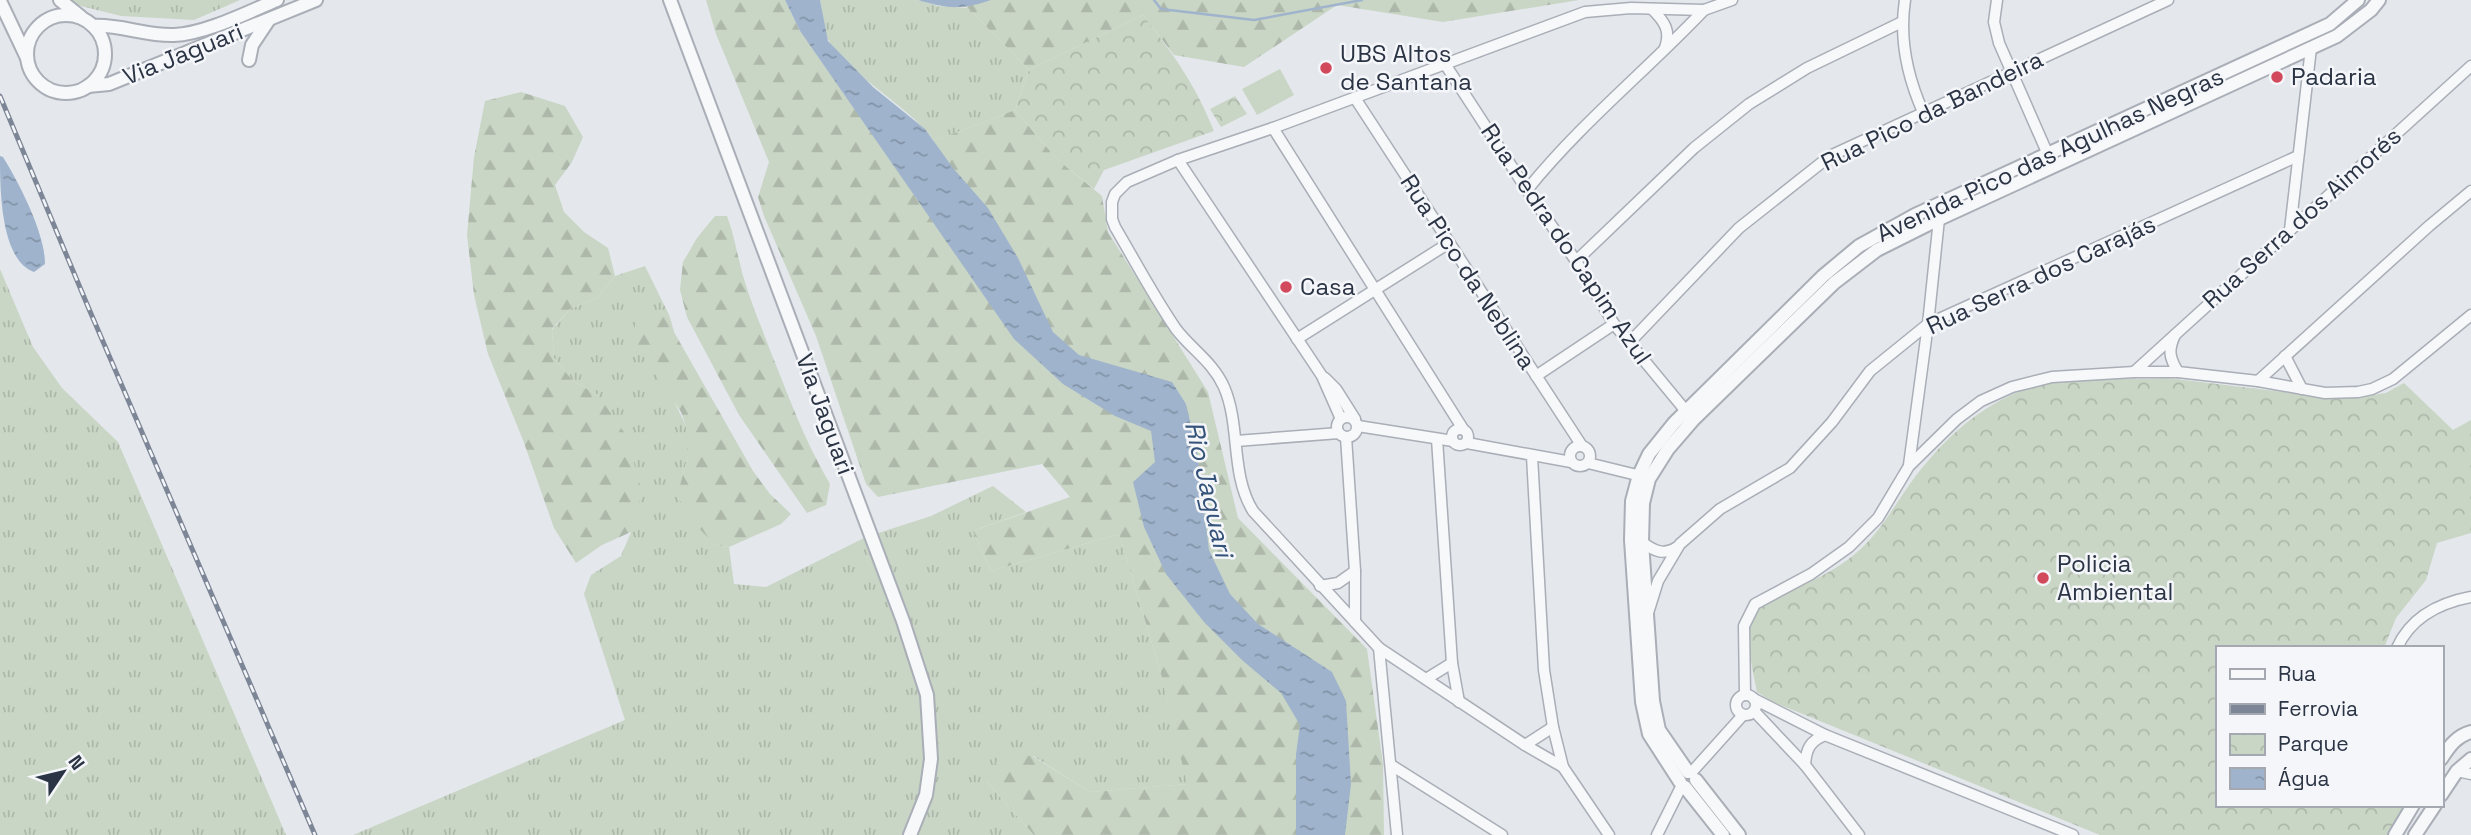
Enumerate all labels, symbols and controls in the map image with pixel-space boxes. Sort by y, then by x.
street label: Via Jaguari [118,15,247,92]
place label: UBS Altos de Santana [1340,38,1472,97]
street label: Rua Pico da Bandeira [1816,43,2048,178]
marker: UBS Altos de Santana [1318,60,1334,76]
street label: Avenida Pico das Agulhas Negras [1871,60,2228,249]
place label: Padaria [2291,61,2377,92]
marker: Padaria [2269,69,2285,85]
street label: Rua Pedra do Capim Azul [1474,117,1659,370]
street label: Rua Serra dos Aimorés [2196,120,2408,315]
street label: Rua Pico da Neblina [1394,168,1543,375]
street label: Rua Serra dos Carajás [1921,208,2160,341]
place label: Casa [1300,271,1356,302]
marker: Casa [1278,279,1294,295]
street label: Via Jaguari [789,349,862,479]
water label: Rio Jaguari [1177,418,1242,563]
place label: Policia Ambiental [2057,548,2173,607]
marker: Policia Ambiental [2035,570,2051,586]
legend [2216,646,2443,807]
text: Rua [2278,660,2316,687]
text: Ferrovia [2278,695,2358,722]
text: Parque [2278,730,2349,757]
north arrow [28,737,98,807]
text: N [63,750,90,775]
text: Água [2278,765,2330,792]

